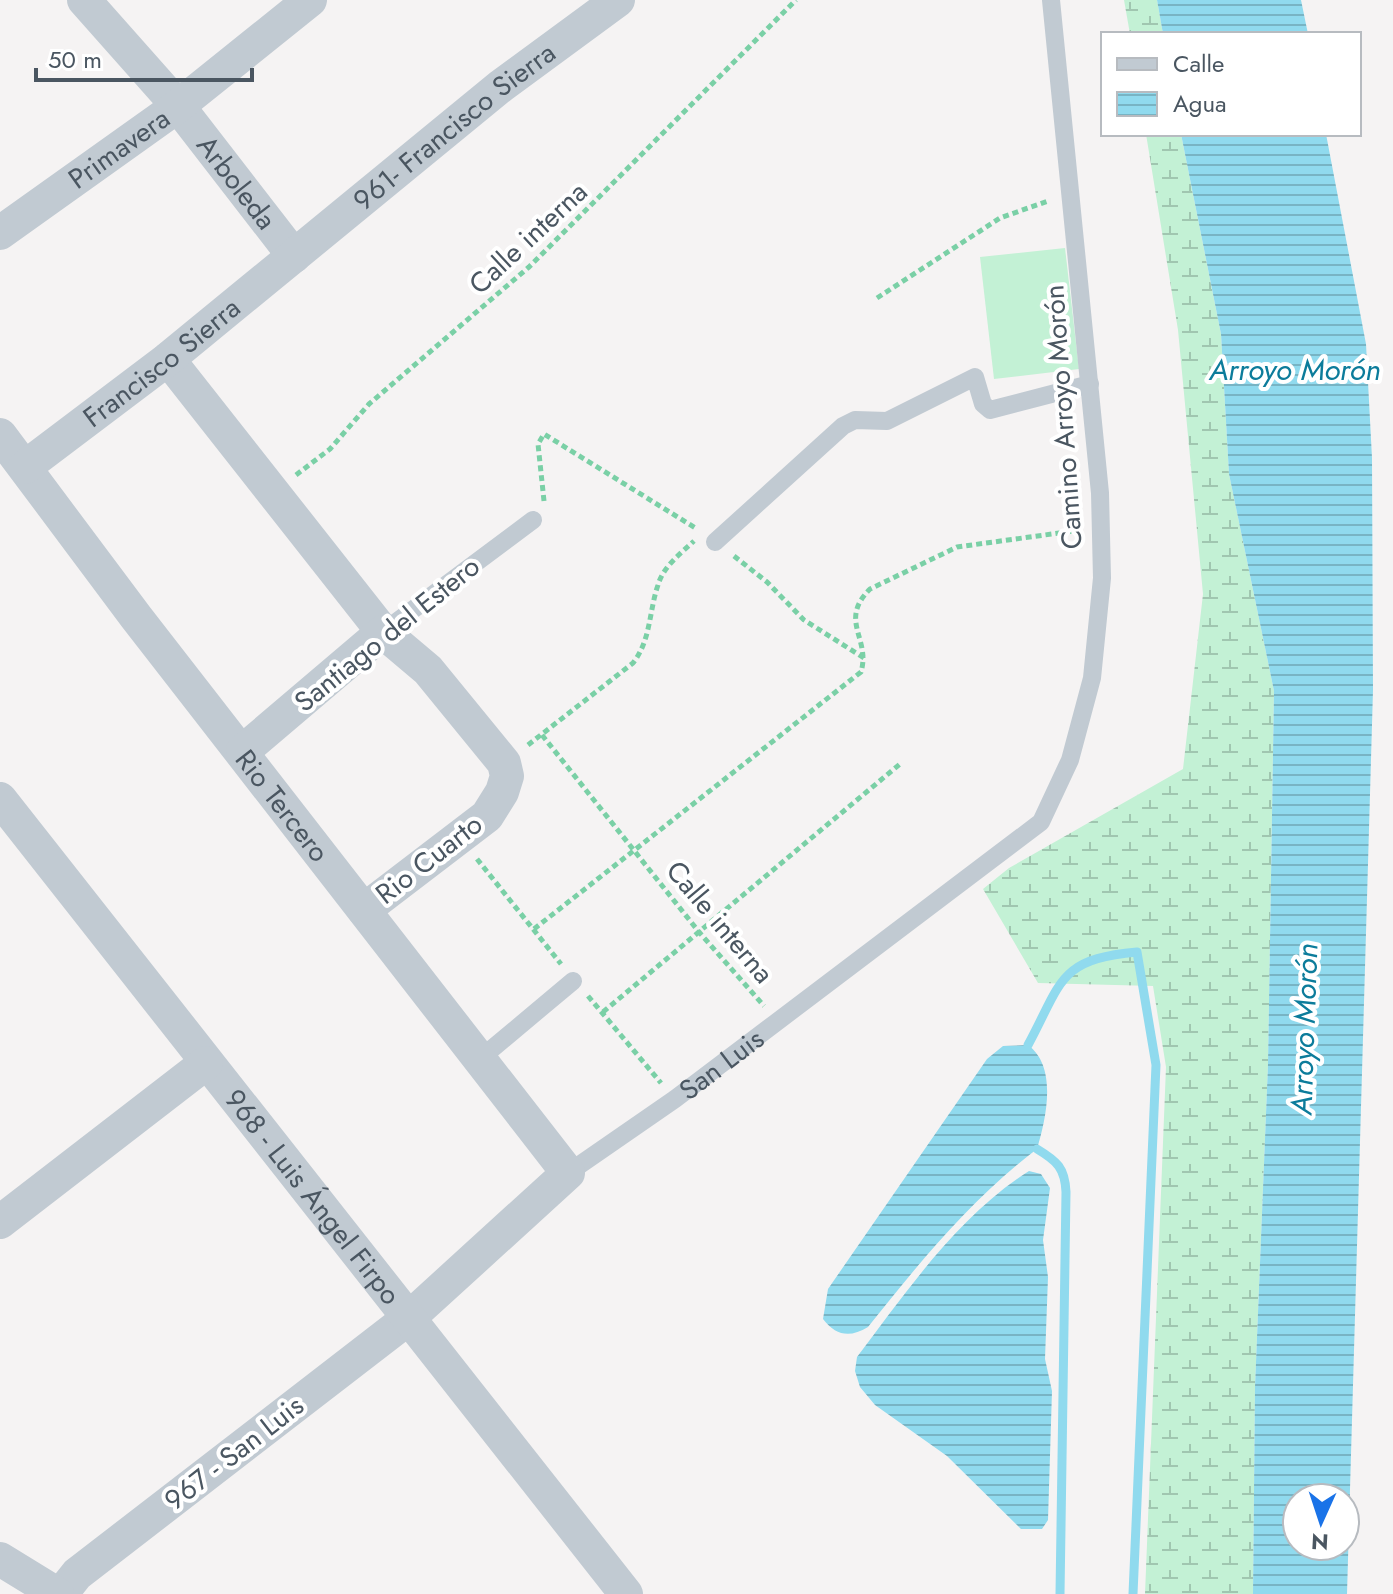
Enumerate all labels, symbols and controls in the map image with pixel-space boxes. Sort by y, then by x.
scale bar [36,32,252,82]
street label: 961- Francisco Sierra [344,32,564,220]
legend [1101,32,1361,136]
text: 50 m [48,42,102,77]
text: Calle [1173,46,1224,81]
text: Agua [1173,86,1227,121]
street label: Primavera [60,98,178,199]
street label: Arboleda [187,126,287,238]
street label: Calle interna [459,172,597,304]
street label: Camino Arroyo Morón [1033,283,1093,551]
street label: Francisco Sierra [74,287,249,437]
water label: Arroyo Morón [1208,348,1381,391]
street label: Santiago del Estero [285,546,489,722]
street label: Rio Tercero [226,741,339,871]
street label: Rio Cuarto [367,804,491,914]
street label: Calle interna [656,852,784,992]
water label: Arroyo Morón [1279,942,1328,1117]
street label: San Luis [670,1018,772,1110]
street label: 968 - Luis Ángel Firpo [215,1080,411,1313]
street label: 967 - San Luis [156,1385,312,1521]
north arrow [1281,1482,1361,1562]
text: N [1310,1526,1330,1558]

